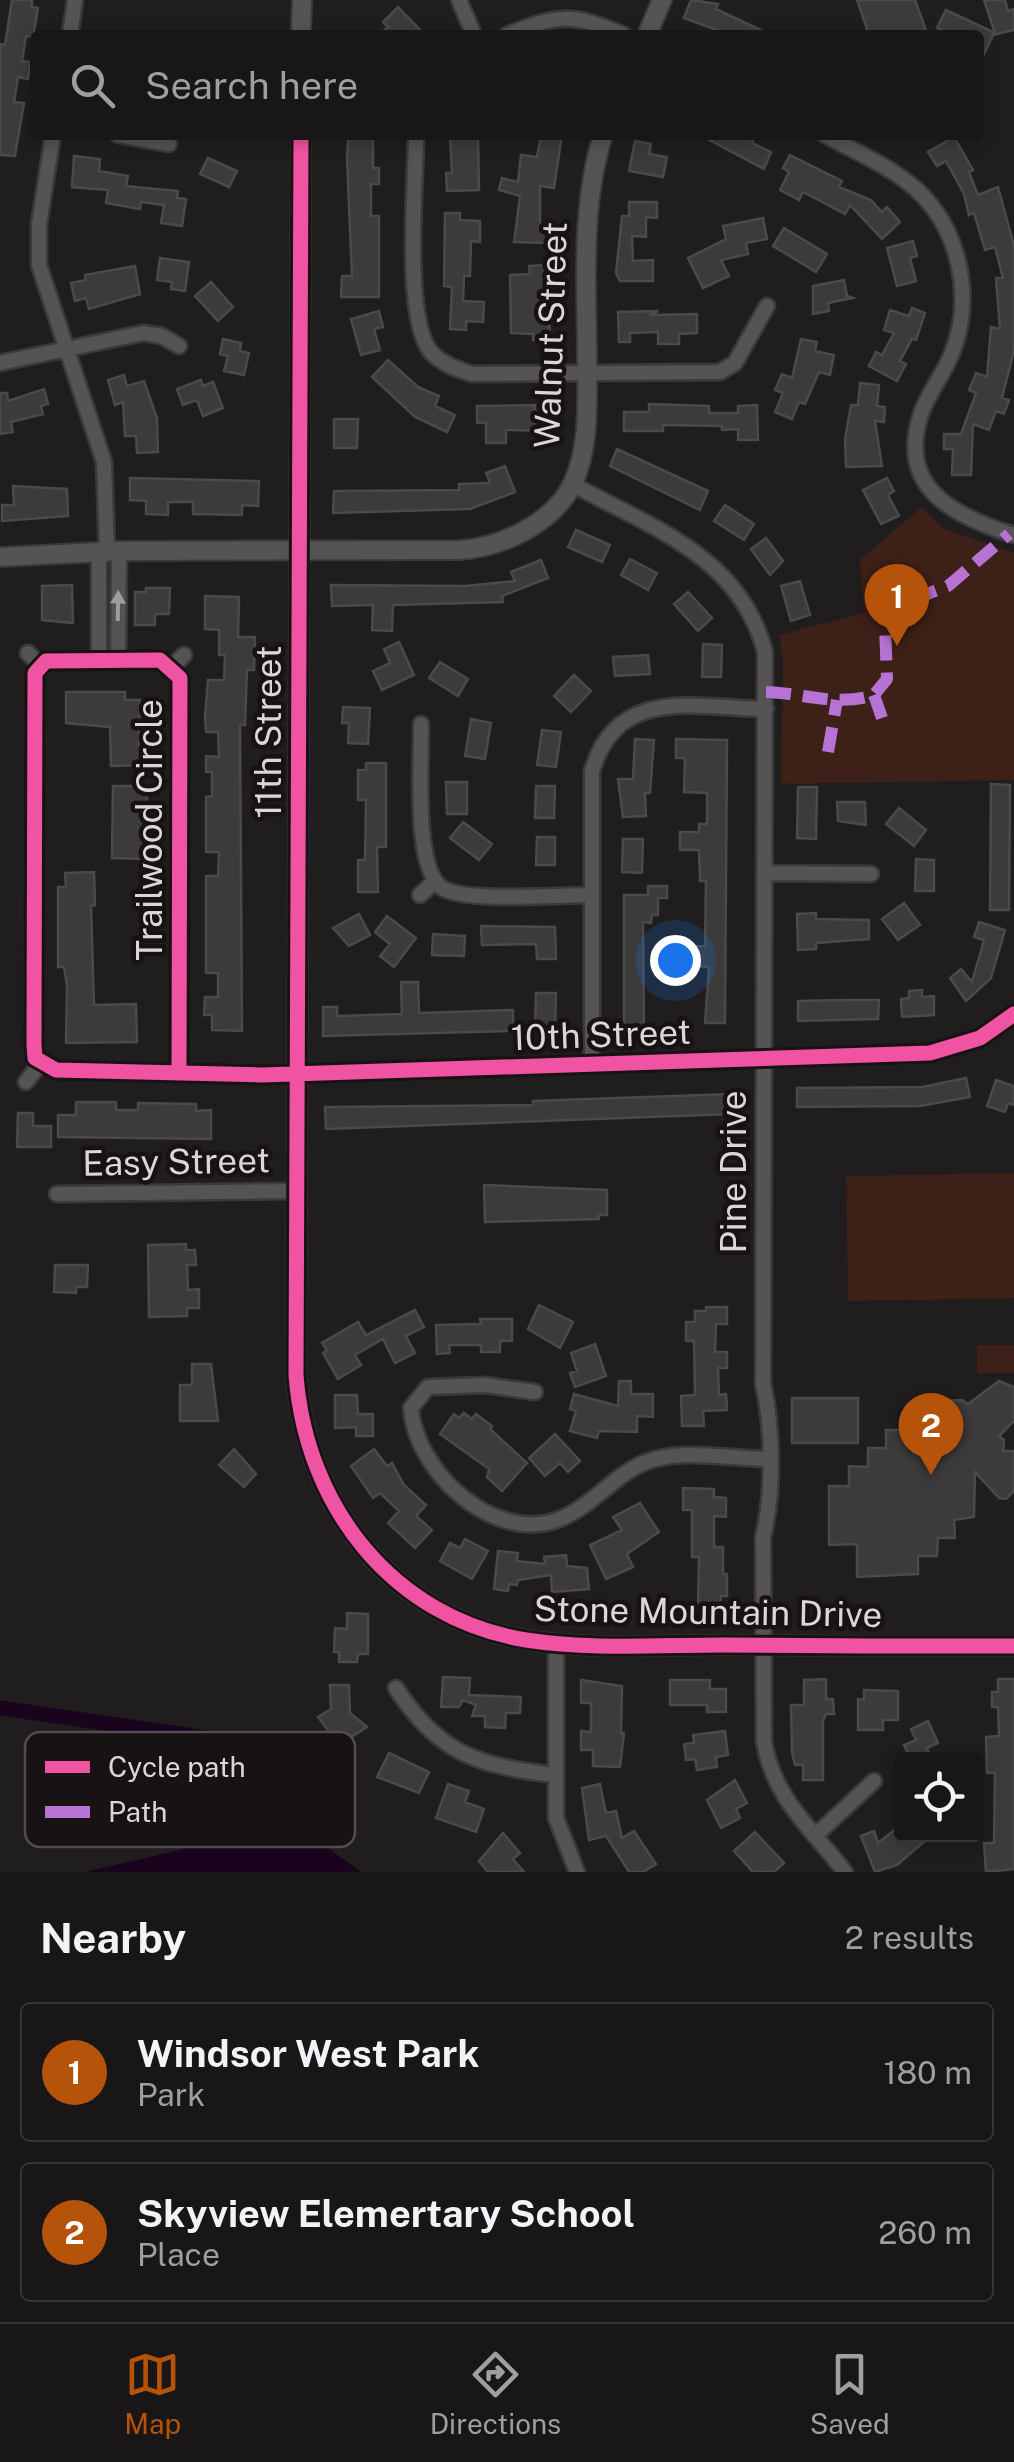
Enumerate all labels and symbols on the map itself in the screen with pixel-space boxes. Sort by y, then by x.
street label: Walnut Street [526,221,575,449]
pin: 1 [864,564,930,646]
one-way arrow [110,589,126,621]
street label: 11th Street [248,645,289,819]
street label: Trailwood Circle [129,699,170,961]
your location [650,935,701,986]
street label: 10th Street [510,1011,692,1058]
street label: Pine Drive [713,1090,754,1254]
street label: Easy Street [82,1139,270,1184]
pin: 2 [898,1392,964,1475]
street label: Stone Mountain Drive [533,1588,883,1635]
legend [25,1732,355,1847]
text: Cycle path [108,1750,246,1783]
text: Path [108,1795,167,1828]

